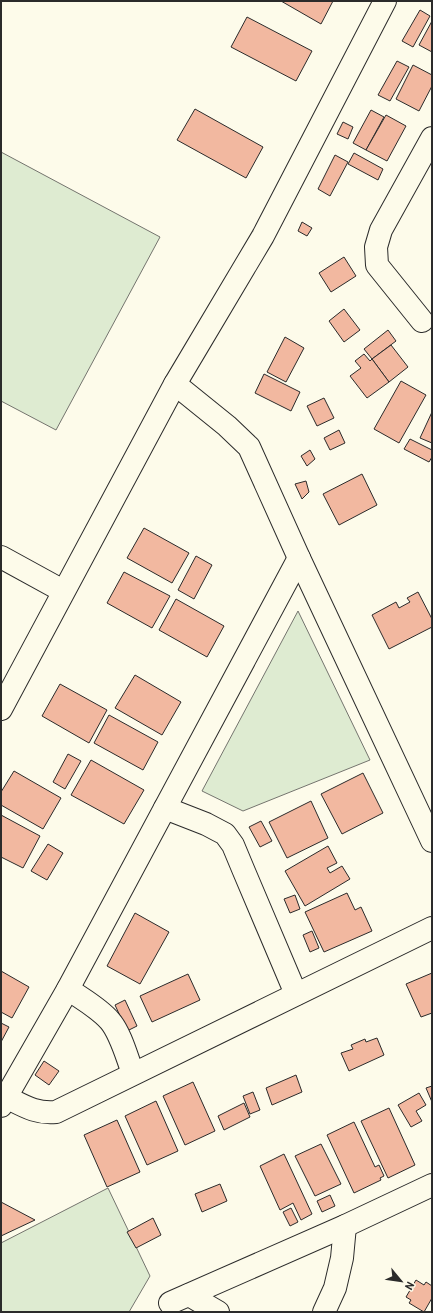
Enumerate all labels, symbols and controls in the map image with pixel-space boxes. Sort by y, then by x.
north arrow [381,1261,421,1301]
text: N [403,1280,418,1292]

